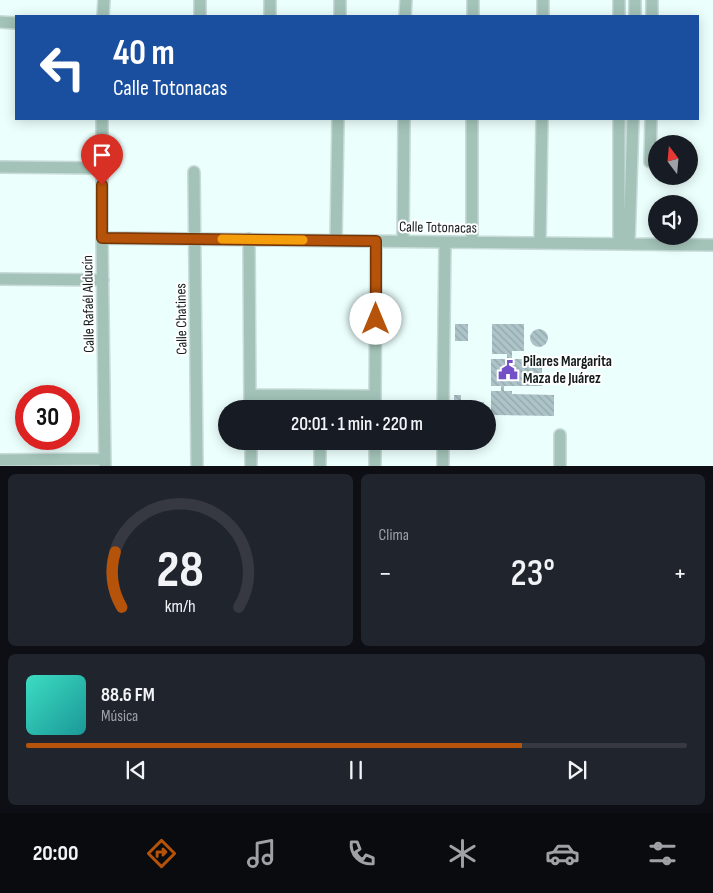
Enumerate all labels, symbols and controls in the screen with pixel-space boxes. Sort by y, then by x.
text: 40 m [113,32,175,75]
icon: left [30,35,95,100]
text: Calle Totonacas [113,75,227,102]
pin [81,134,123,185]
north arrow [648,135,698,185]
map controls [648,135,698,245]
icon: arrive [88,141,116,169]
button: sound [648,195,698,245]
street label: Calle Totonacas [399,217,477,238]
street label: Calle Rafaél Alducín [78,255,99,353]
street label: Calle Chatines [171,283,192,355]
position arrow [349,292,401,344]
place label: Pilares Margarita Maza de Juárez [523,352,612,388]
public building icon: Pilares Margarita Maza de Juárez [497,359,519,381]
speed limit sign: 30 [15,385,80,450]
text: 20:01 · 1 min · 220 m [291,413,423,436]
text: Clima [379,526,409,545]
text: 28 [157,539,204,602]
text: 23° [510,551,555,596]
text: − [379,557,392,590]
text: + [673,557,687,590]
text: km/h [165,596,196,617]
text: 88.6 FM [101,684,155,707]
text: Música [101,707,138,726]
icon: previous [122,756,150,784]
icon: pause [342,756,370,784]
icon: next [563,756,591,784]
icon: directions [144,836,179,871]
icon: music [244,836,279,871]
icon: phone [344,836,379,871]
icon: climate [445,836,480,871]
icon: car [545,836,580,871]
icon: filters [645,836,680,871]
text: 20:00 [33,840,78,867]

